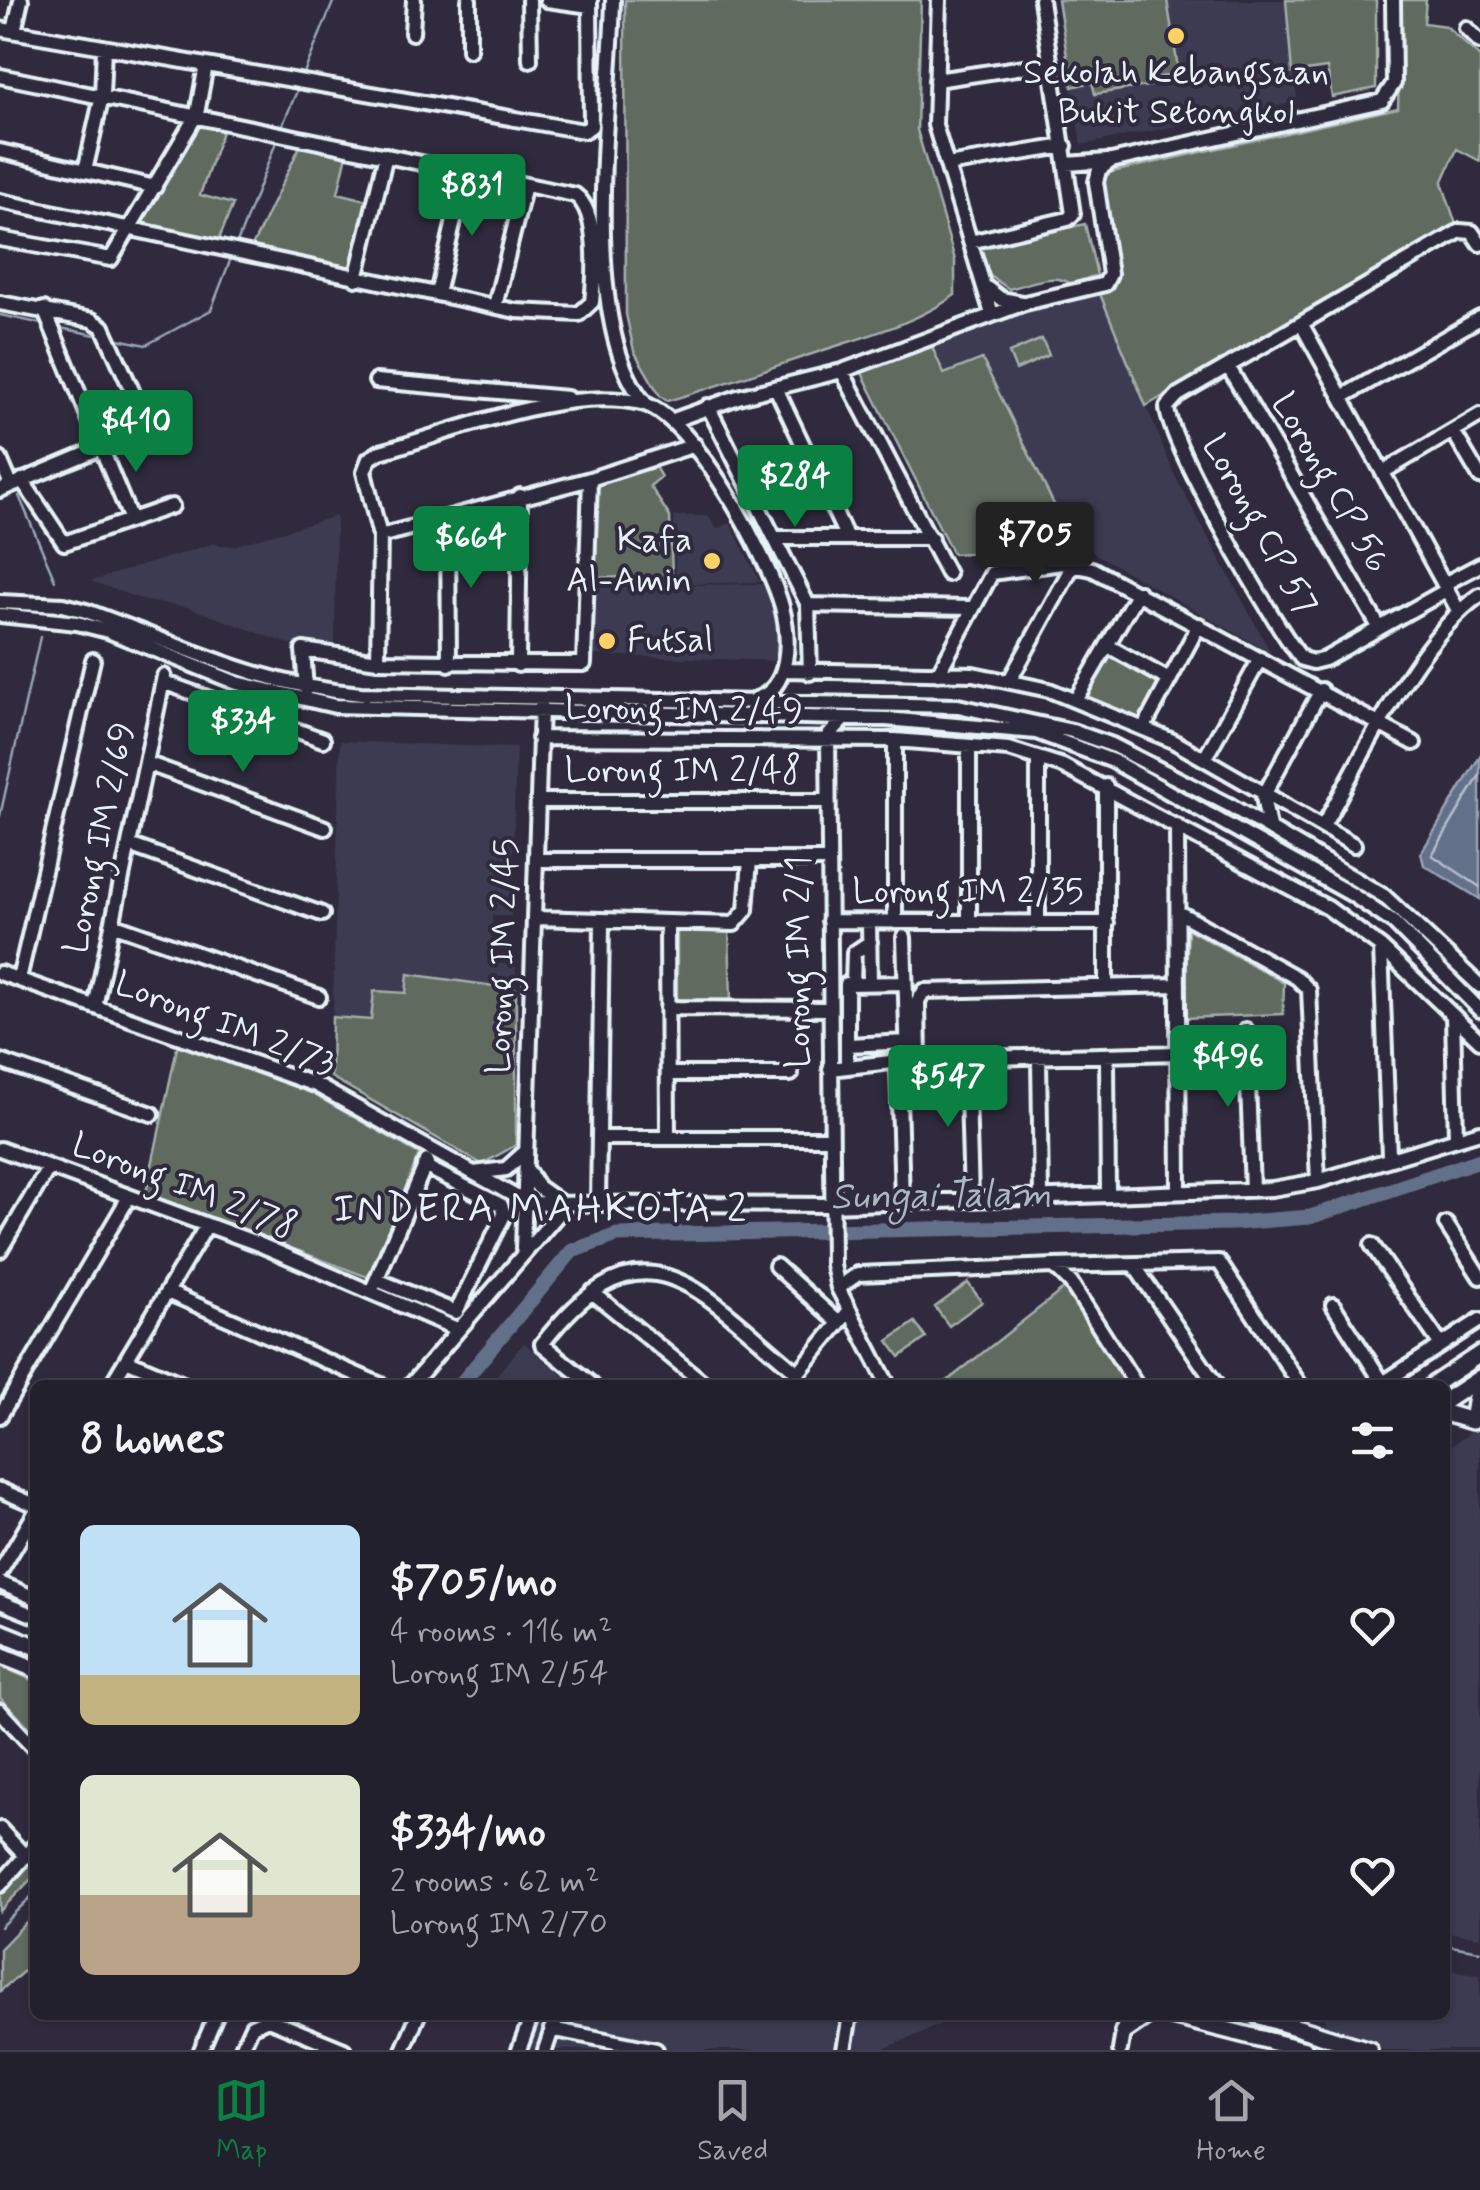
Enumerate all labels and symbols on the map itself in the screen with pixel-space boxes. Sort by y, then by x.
marker: Sekolah Kebangsaan Bukit Setongkol [1165,25,1187,47]
place label: Sekolah Kebangsaan Bukit Setongkol [1023,50,1329,136]
pin: $831 [413,154,531,239]
street label: Lorong CP 56 [1256,384,1400,584]
pin: $410 [77,390,195,475]
street label: Lorong CP 57 [1187,427,1327,625]
pin: $284 [736,445,854,530]
pin: $705 [976,502,1094,587]
pin: $664 [412,506,530,591]
place label: Kafa Al-Amin [566,518,692,604]
marker: Kafa Al-Amin [701,550,723,572]
place label: Futsal [627,618,713,664]
marker: Futsal [596,630,618,652]
street label: Lorong IM 2/49 [565,685,803,739]
pin: $334 [184,690,302,775]
street label: Lorong IM 2/69 [53,718,151,959]
street label: Lorong IM 2/48 [565,748,801,798]
street label: Lorong IM 2/45 [476,837,534,1075]
street label: Lorong IM 2/1 [776,856,826,1068]
street label: Lorong IM 2/35 [852,869,1084,919]
street label: Lorong IM 2/73 [107,961,342,1091]
pin: $496 [1169,1025,1287,1110]
pin: $547 [889,1045,1007,1130]
street label: Lorong IM 2/78 [64,1122,303,1254]
water label: Sungai Talam [830,1170,1052,1226]
district label: INDERA MAHKOTA 2 [333,1184,749,1236]

